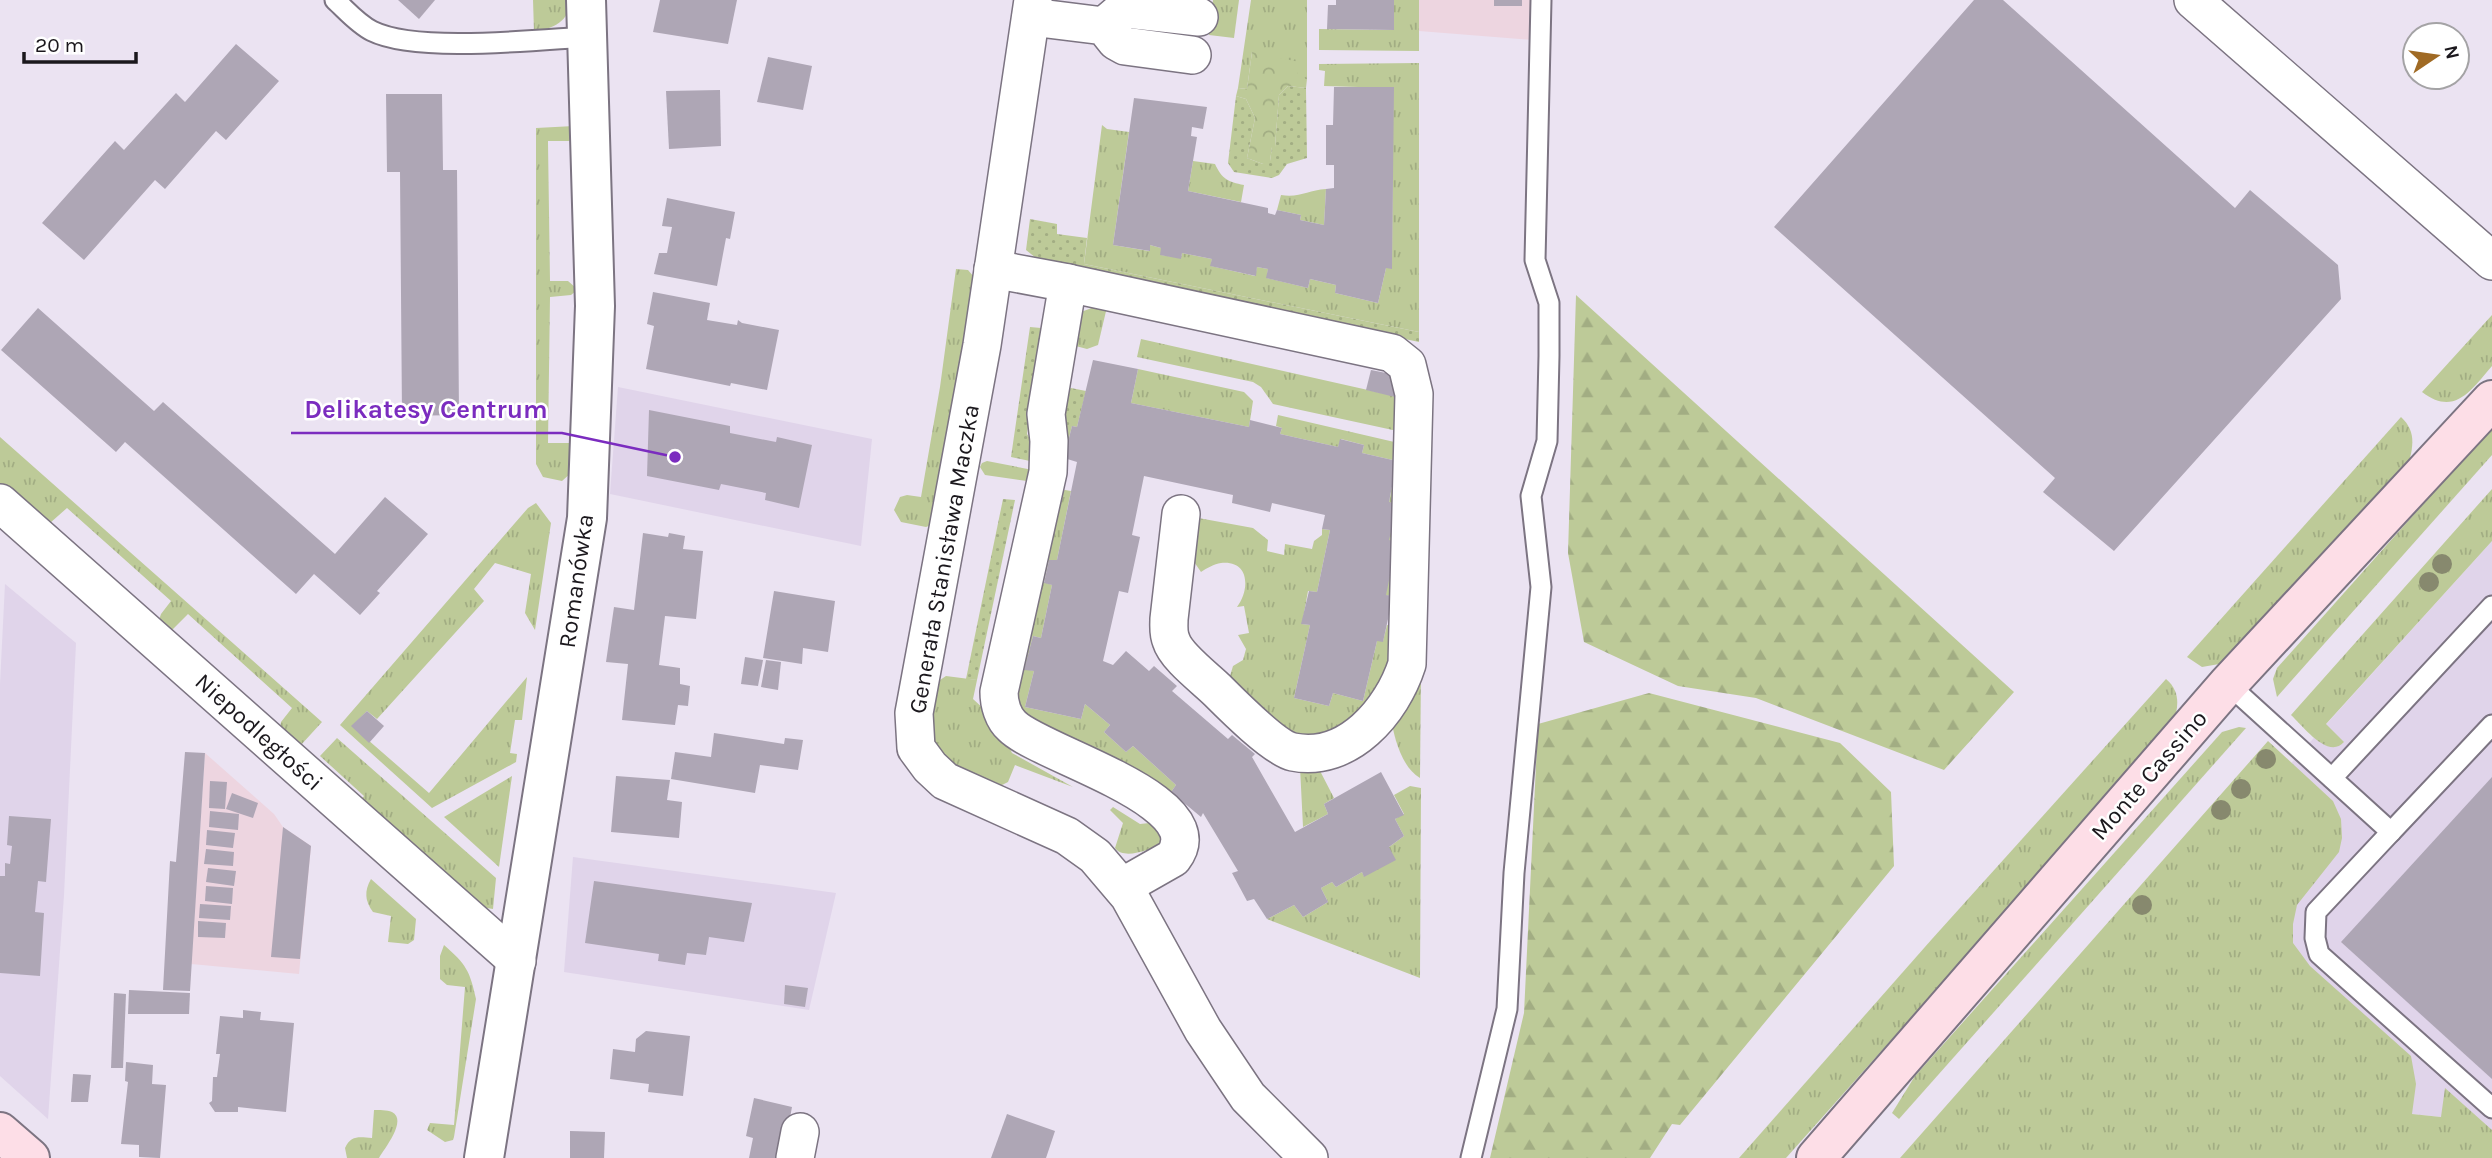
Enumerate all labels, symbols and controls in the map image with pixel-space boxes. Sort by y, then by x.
scale bar [24,21,136,65]
north arrow [2401,21,2471,91]
text: 20 m [35,33,84,57]
text: N [2439,43,2464,62]
callout: Delikatesy Centrum [291,386,562,433]
text: Delikatesy Centrum [304,394,548,425]
street label: Generała Stanisława Maczka [903,402,985,716]
street label: Romanówka [553,512,599,650]
street label: Niepodległości [189,667,329,797]
street label: Monte Cassino [2085,704,2213,846]

